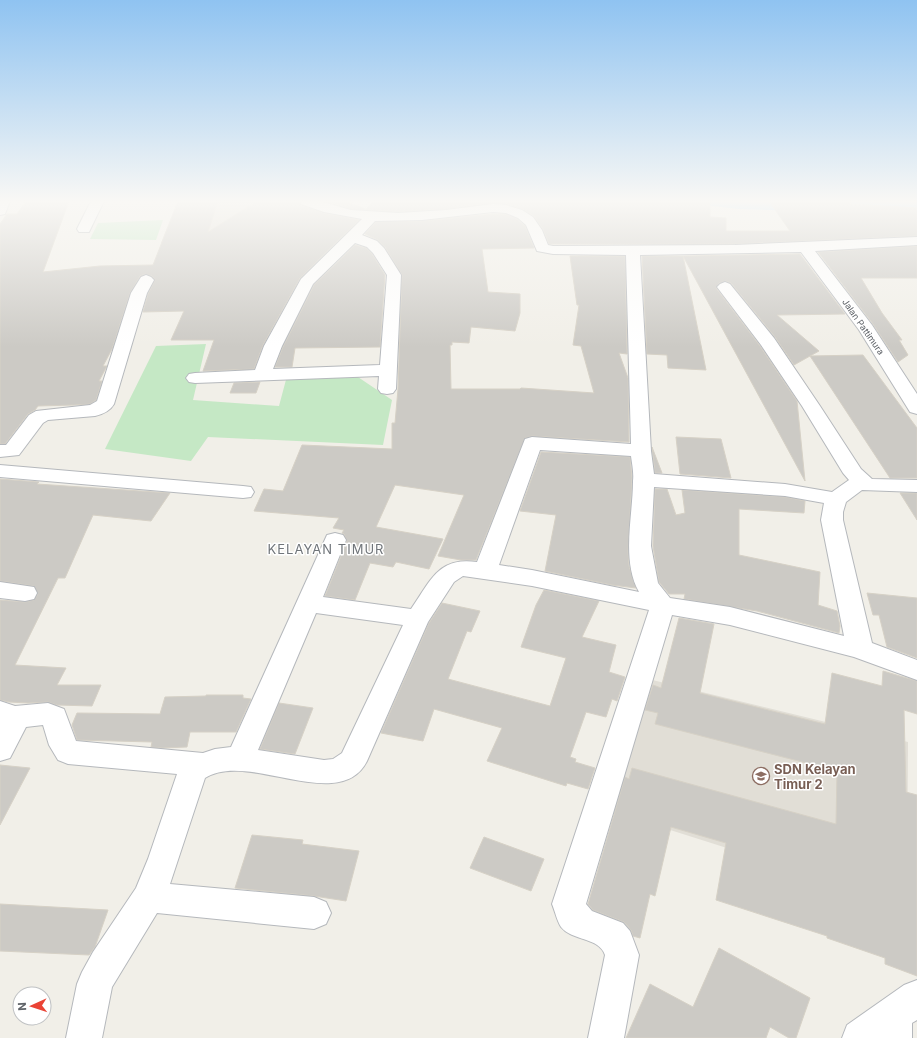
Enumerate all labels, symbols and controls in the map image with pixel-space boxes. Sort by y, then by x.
street label: Jalan Pattimura [840,297,887,357]
district label: KELAYAN TIMUR [268,541,384,557]
place label: SDN Kelayan Timur 2 [774,761,856,792]
school or university icon: SDN Kelayan Timur 2 [751,766,771,786]
north arrow [12,986,52,1026]
text: N [15,1002,29,1011]

